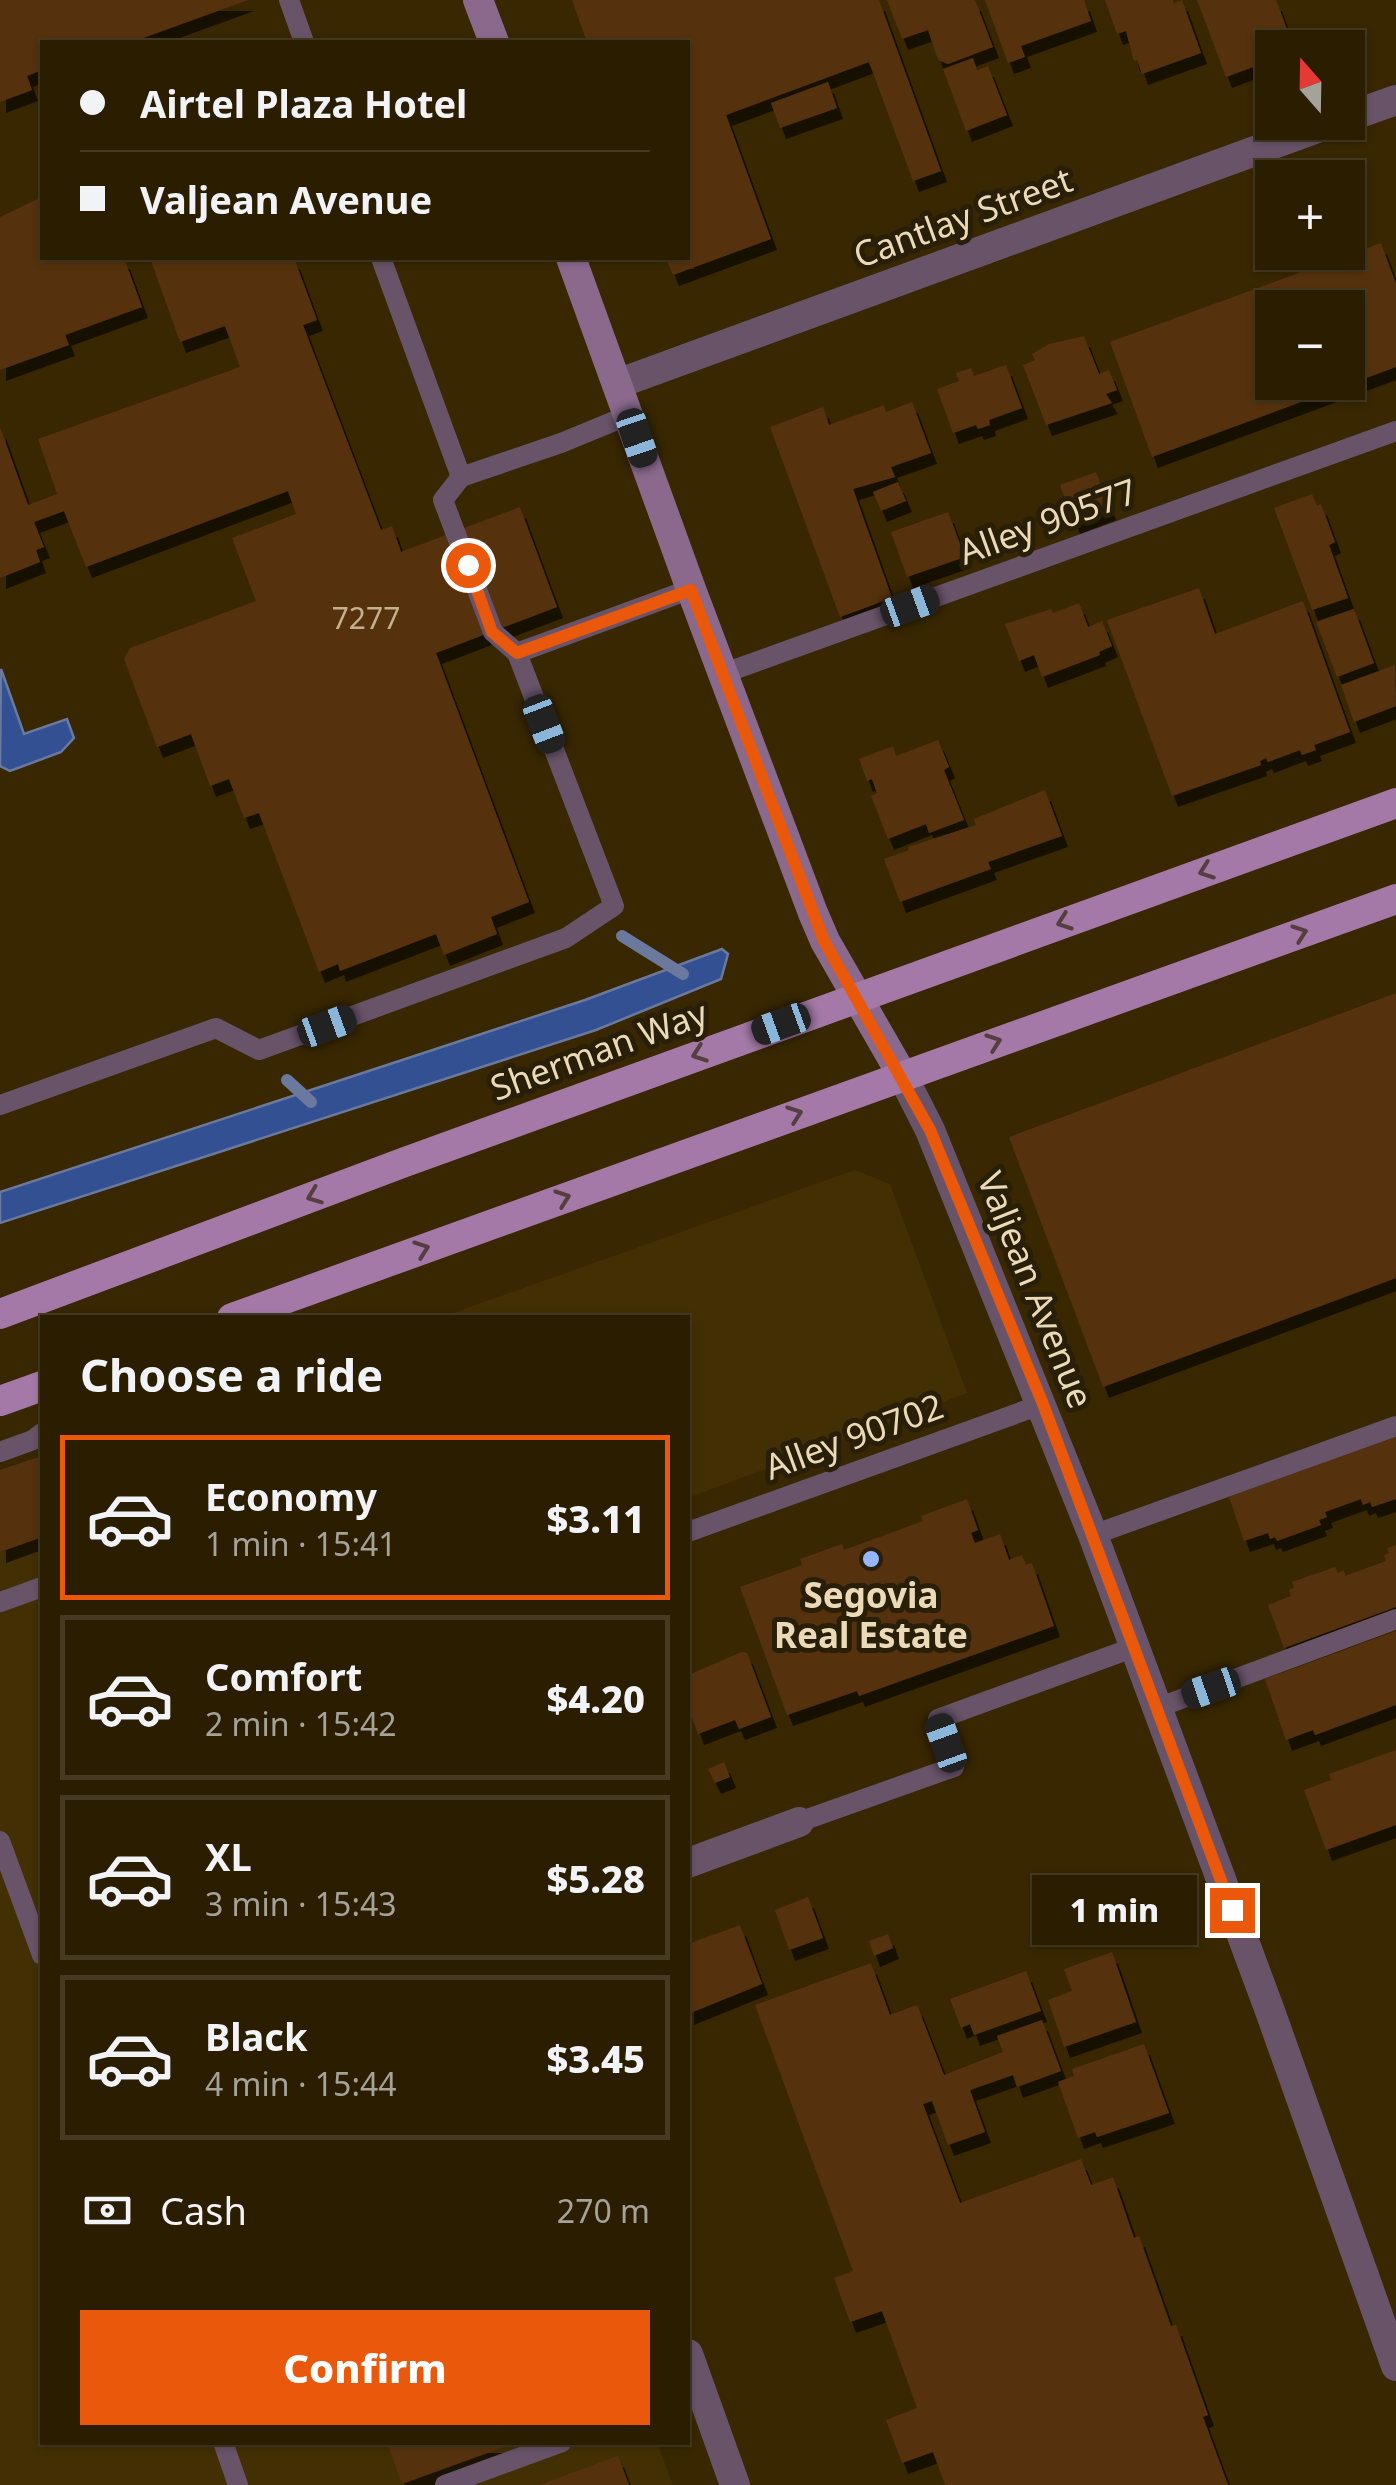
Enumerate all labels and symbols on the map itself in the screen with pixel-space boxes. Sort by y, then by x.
north arrow [1255,30,1365,140]
street label: Cantlay Street [847,155,1078,278]
car [613,405,661,471]
street label: Alley 90577 [952,467,1143,575]
route start [446,543,491,588]
car [877,582,943,630]
house number: 7277 [332,597,400,638]
car [519,691,569,757]
one-way arrow [1198,859,1215,880]
one-way arrow [1056,910,1073,931]
one-way arrow [1291,925,1308,945]
street label: Sherman Way [484,989,714,1111]
car [748,1000,814,1048]
car [294,1002,360,1050]
one-way arrow [984,1033,1001,1054]
one-way arrow [692,1042,709,1063]
one-way arrow [785,1105,802,1126]
street label: Valjean Avenue [968,1164,1105,1415]
one-way arrow [306,1184,323,1205]
one-way arrow [554,1189,571,1210]
one-way arrow [413,1240,430,1261]
street label: Alley 90702 [758,1382,949,1490]
marker: Segovia Real Estate [860,1548,882,1570]
place label: Segovia Real Estate [774,1571,968,1658]
car [1178,1664,1244,1712]
car [922,1710,970,1776]
callout: 1 min [1032,1875,1197,1945]
route end [1210,1888,1255,1933]

